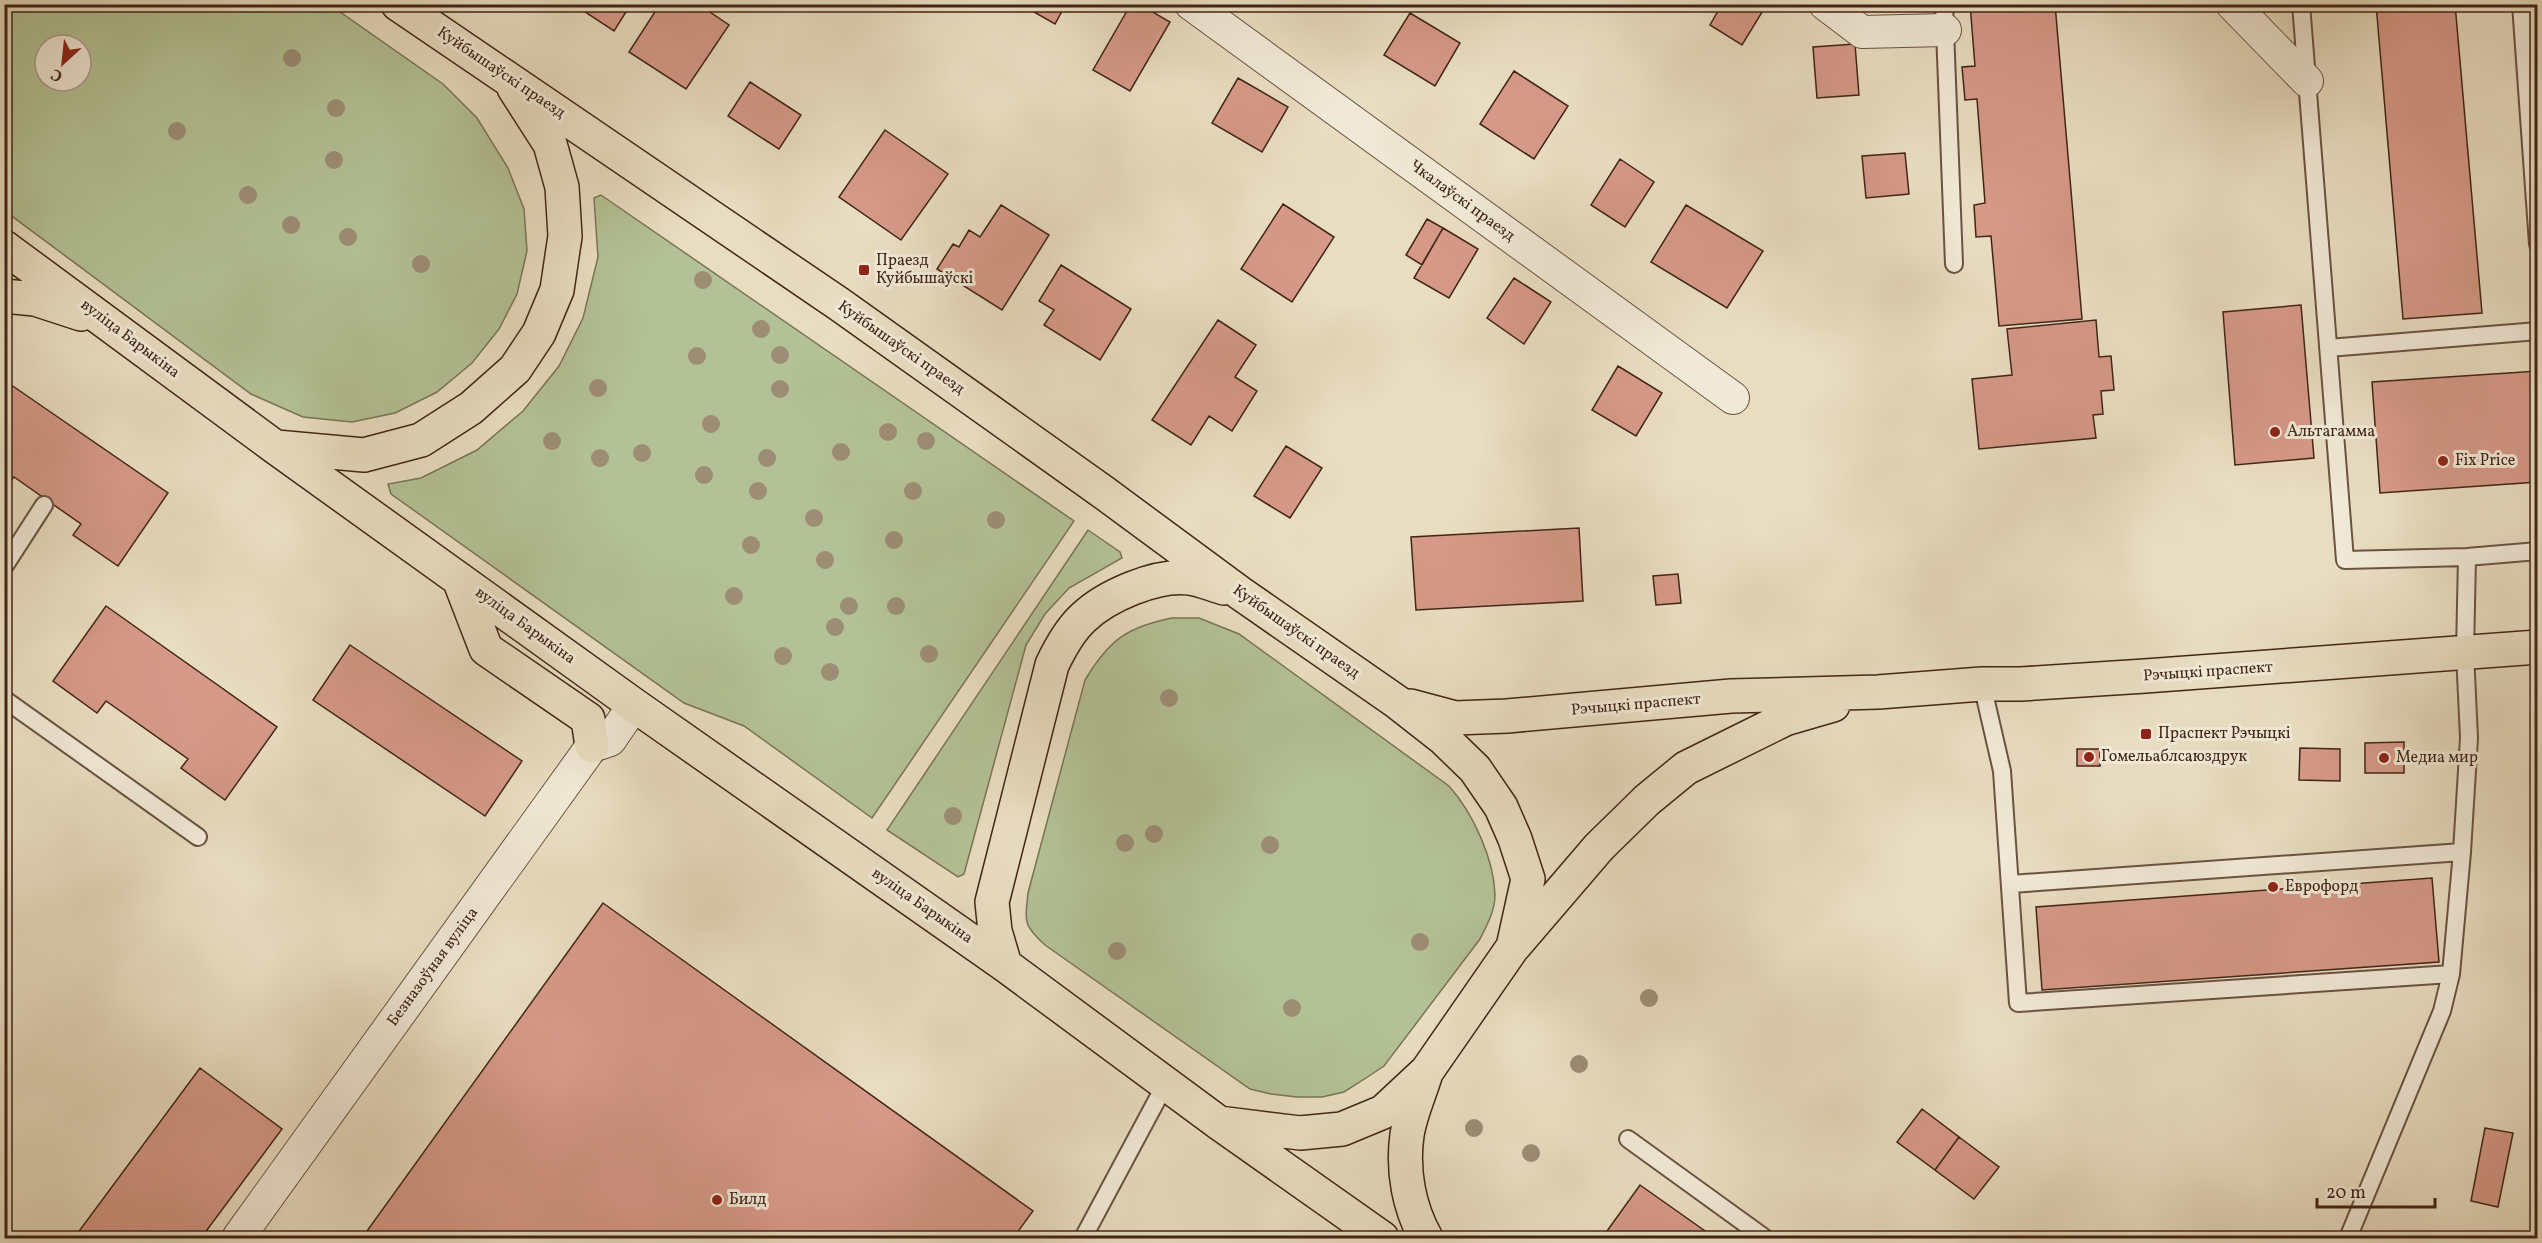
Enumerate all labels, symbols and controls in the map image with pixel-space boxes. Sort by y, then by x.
street label: Куйбышаўскі праезд [432,22,570,124]
north arrow [33,33,93,93]
text: С [48,62,67,87]
street label: Чкалаўскі праезд [1405,155,1519,247]
place label: Праезд Куйбышаўскі [876,250,974,290]
marker: Праезд Куйбышаўскі [857,263,871,277]
street label: вуліца Барыкіна [76,294,184,384]
street label: Куйбышаўскі праезд [833,296,969,400]
place label: Альтагамма [2287,421,2375,443]
marker: Альтагамма [2268,425,2282,439]
place label: Fix Price [2455,450,2515,472]
marker: Fix Price [2436,454,2450,468]
street label: Куйбышаўскі праезд [1228,580,1364,684]
street label: вуліца Барыкіна [470,582,580,670]
street label: Рэчыцкі праспект [2142,656,2274,688]
street label: Рэчыцкі праспект [1570,688,1702,722]
place label: Праспект Рэчыцкі [2158,723,2291,745]
marker: Праспект Рэчыцкі [2139,727,2153,741]
place label: Гомельаблсаюздрук [2101,746,2248,768]
place label: Медиа мир [2396,747,2478,769]
marker: Гомельаблсаюздрук [2082,750,2096,764]
marker: Медиа мир [2377,751,2391,765]
street label: вуліца Барыкіна [867,863,977,949]
place label: Еврофорд [2285,876,2358,898]
marker: Еврофорд [2266,880,2280,894]
street label: Безназоўная вуліца [382,903,484,1031]
scale bar [2317,1171,2436,1209]
text: 20 m [2326,1181,2366,1206]
place label: Билд [729,1189,766,1211]
marker: Билд [710,1193,724,1207]

